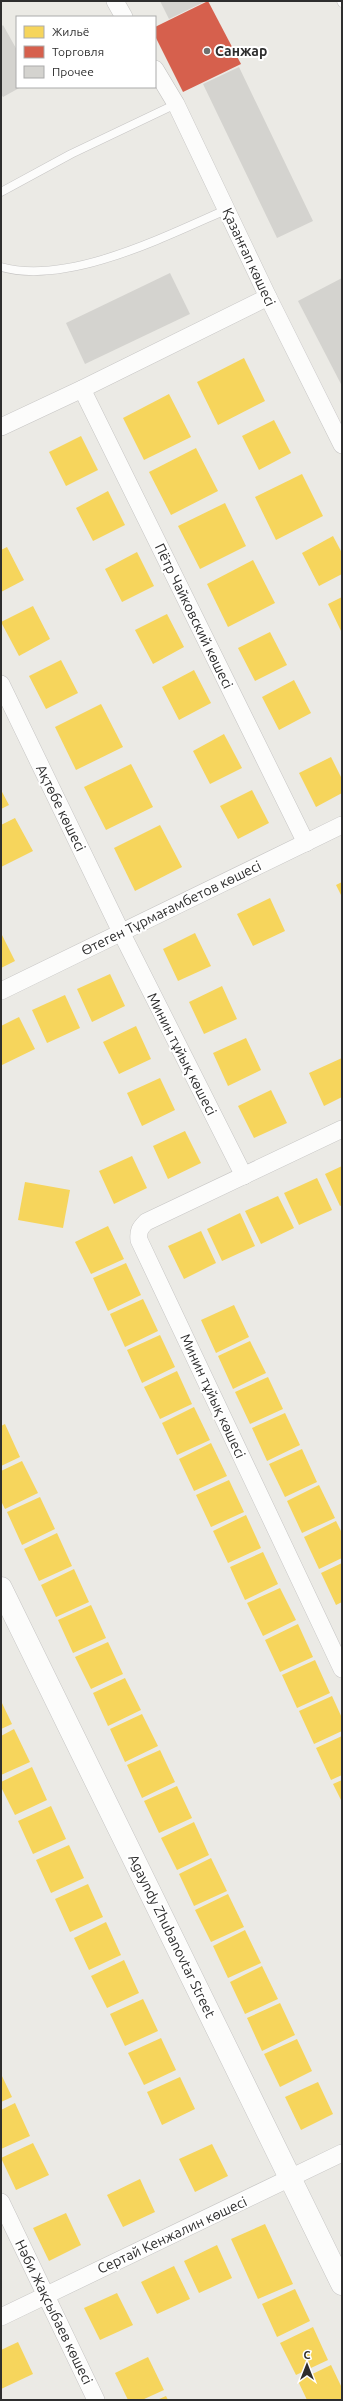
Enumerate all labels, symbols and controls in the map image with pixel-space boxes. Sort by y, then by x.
legend [16,16,156,88]
text: Жильё [52,25,89,38]
place label: Санжар [215,43,267,59]
text: Торговля [52,45,104,58]
marker: Санжар [202,46,212,56]
text: Прочее [52,65,94,78]
street label: Қазанғап көшесі [219,205,279,309]
street label: Пётр Чайковский көшесі [152,541,236,691]
street label: Ақтөбе көшесі [33,762,89,854]
street label: Өтеген Тұрмағамбетов көшесі [78,857,264,959]
street label: Минин тұйық көшесі [144,990,220,1118]
street label: Минин тұйық көшесі [177,1331,249,1461]
street label: Agayndy Zhubanovtar Street [125,1852,219,2021]
street label: Сертай Кенжалин көшесі [95,2193,249,2277]
street label: Нәби Жақсыбаев көшесі [12,2237,96,2387]
north arrow [287,2345,327,2385]
text: С [303,2349,311,2361]

